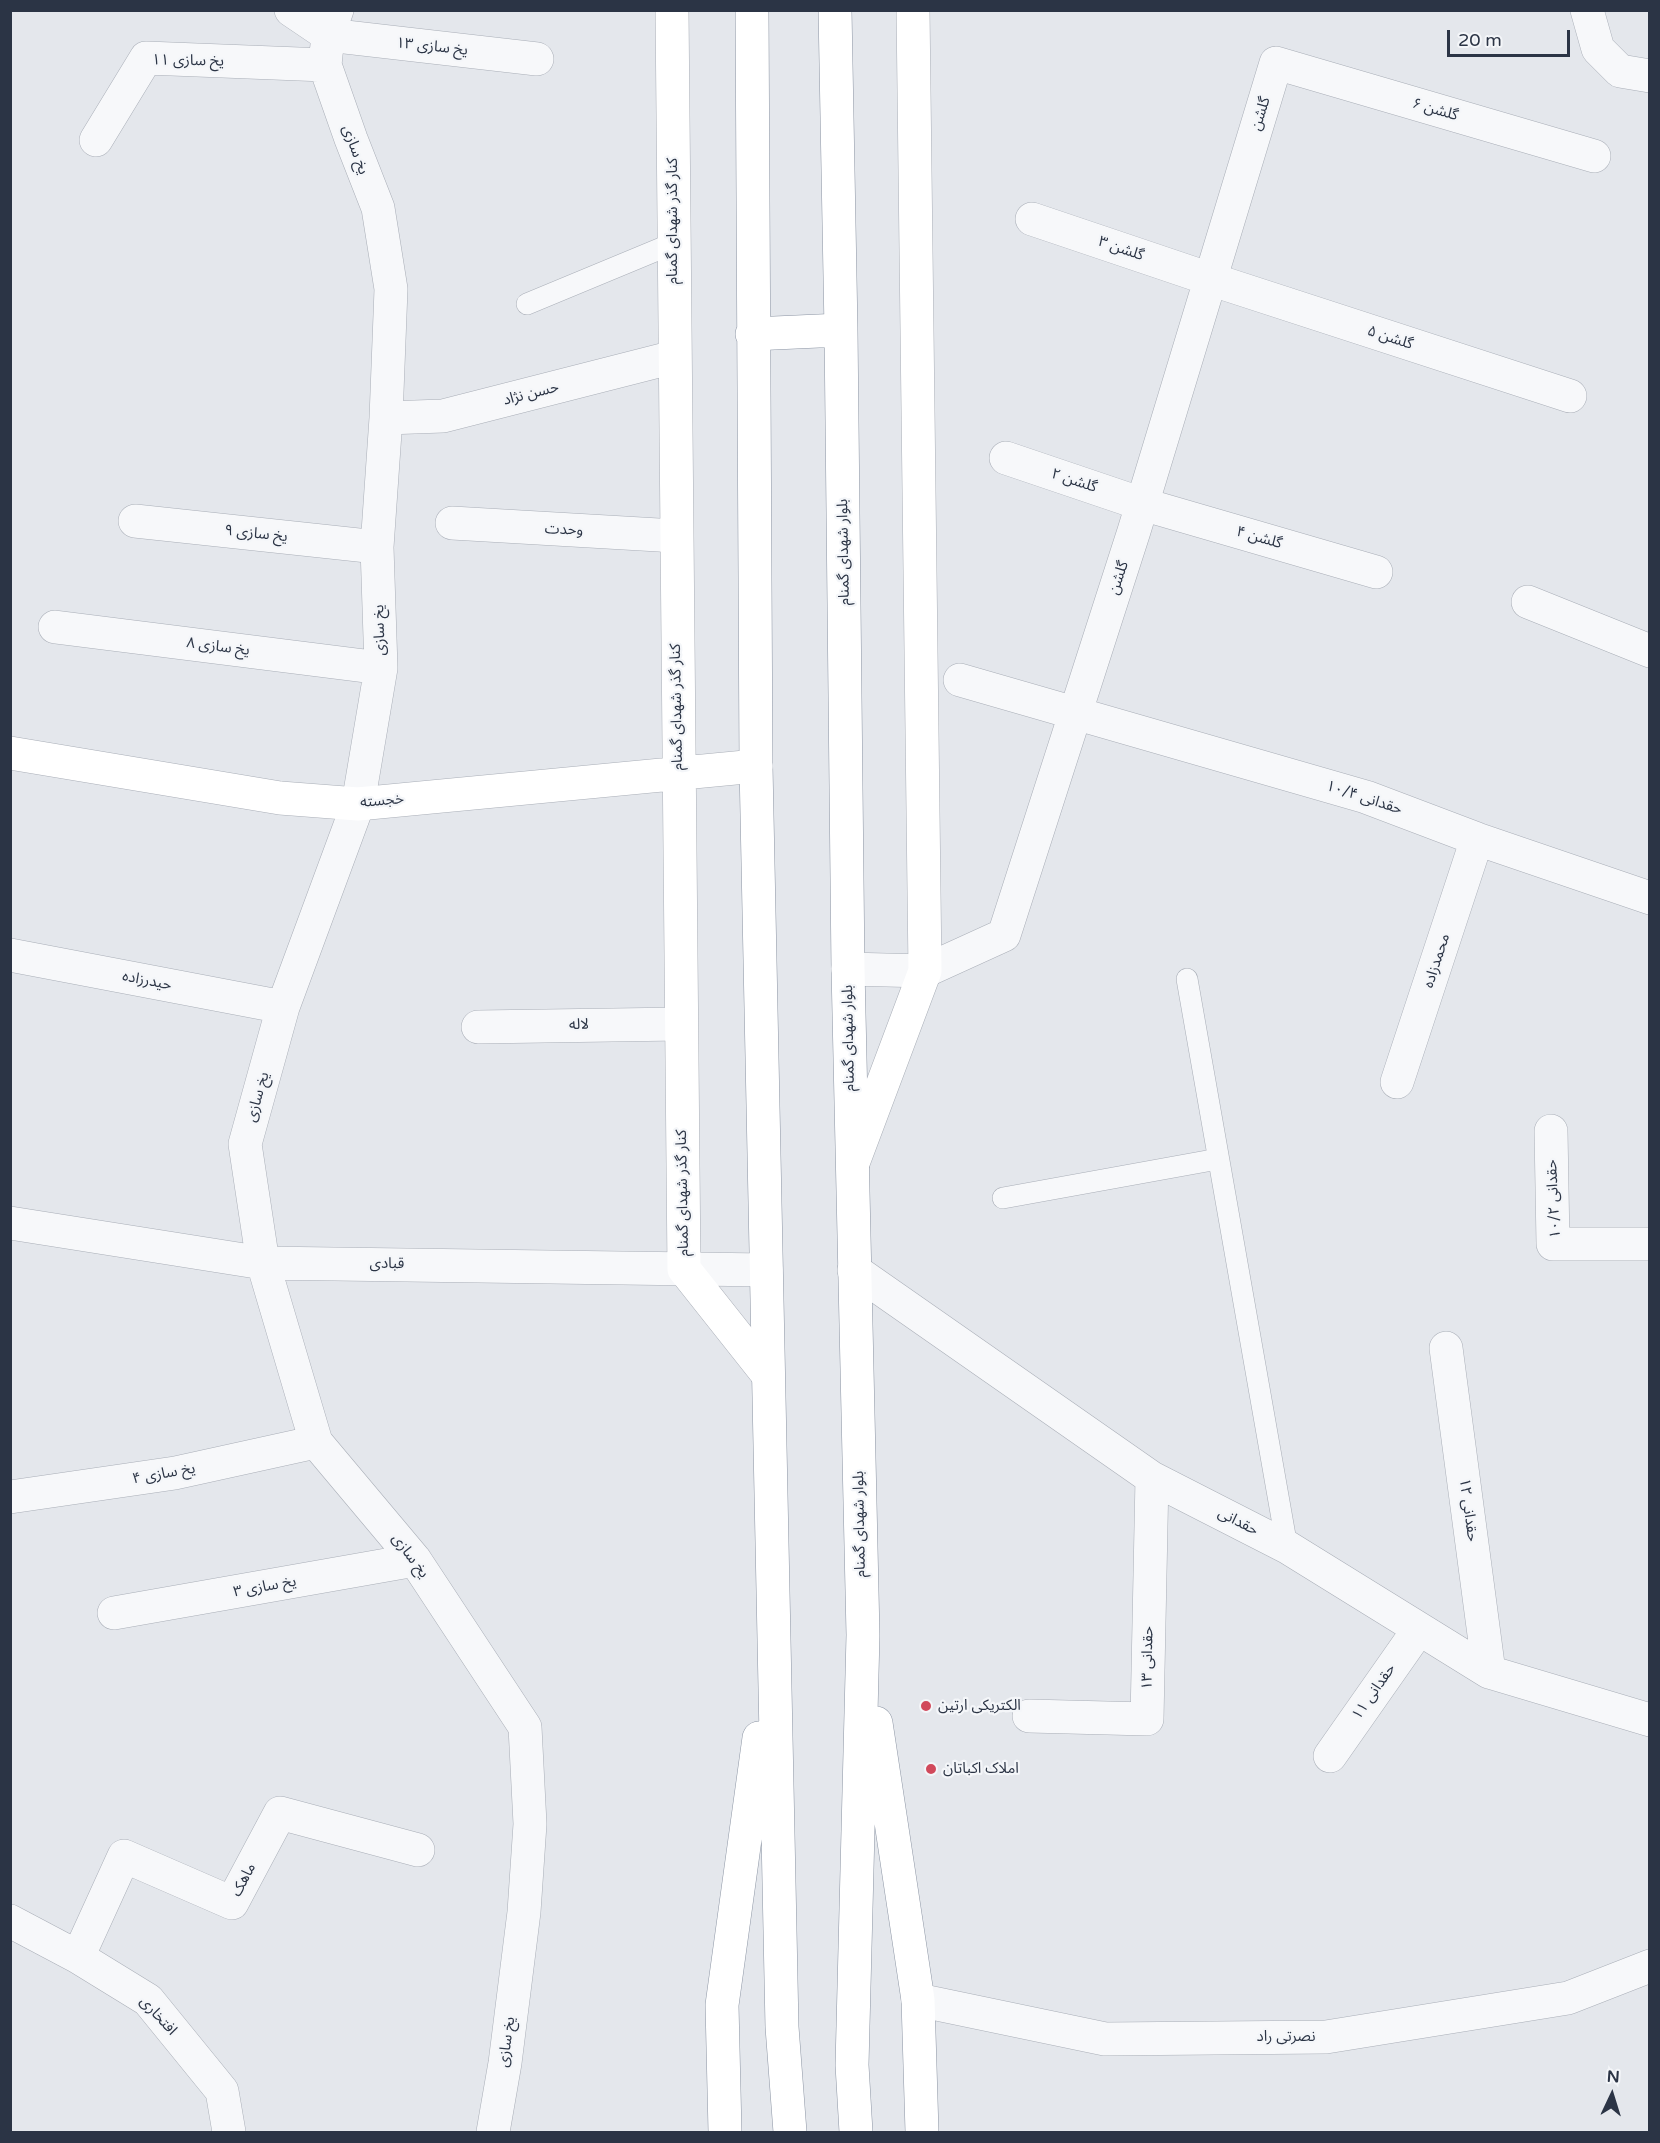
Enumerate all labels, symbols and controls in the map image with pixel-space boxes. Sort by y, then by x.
scale bar [1450,18,1573,56]
text: 20 m [1458,29,1502,51]
street label: یخ سازی ۱۳ [395,34,469,60]
street label: یخ سازی ۱۱ [152,51,224,71]
street label: گلشن [1247,95,1275,133]
street label: گلشن ۶ [1410,95,1460,125]
street label: یخ سازی [338,123,372,177]
street label: کنار گذر شهدای گمنام [664,158,682,284]
street label: گلشن ۳ [1096,233,1146,265]
street label: گلشن ۵ [1365,322,1415,354]
street label: حسن نژاد [501,378,561,410]
street label: گلشن ۲ [1049,465,1099,497]
street label: بلوار شهدای گمنام [834,499,854,605]
street label: وحدت [544,520,584,540]
street label: یخ سازی ۹ [223,522,289,546]
street label: گلشن ۴ [1234,523,1284,553]
street label: گلشن [1105,559,1133,597]
street label: یخ سازی [370,604,390,656]
street label: یخ سازی ۸ [185,634,251,660]
street label: کنار گذر شهدای گمنام [667,644,687,770]
street label: حقدانی ۱۰/۴ [1324,777,1404,819]
street label: خجسته [359,790,405,812]
street label: محمدزاده [1420,932,1454,990]
street label: حیدرزاده [121,967,173,995]
street label: بلوار شهدای گمنام [839,985,859,1091]
street label: لاله [569,1016,589,1034]
street label: یخ سازی [242,1070,274,1124]
street label: کنار گذر شهدای گمنام [673,1130,693,1256]
street label: حقدانی ۱۰/۲ [1543,1159,1565,1239]
street label: قبادی [369,1255,405,1273]
street label: یخ سازی ۴ [131,1460,197,1488]
street label: بلوار شهدای گمنام [850,1471,870,1577]
street label: حقدانی ۱۲ [1455,1477,1481,1543]
street label: حقدانی [1215,1504,1261,1540]
street label: یخ سازی [387,1530,433,1582]
street label: یخ سازی ۳ [232,1573,298,1601]
street label: حقدانی ۱۳ [1138,1626,1158,1690]
street label: حقدانی ۱۱ [1348,1661,1400,1723]
place label: الکتریکی ارتین [938,1697,1021,1715]
marker: الکتریکی ارتین [919,1699,933,1713]
place label: املاک اکباتان [943,1760,1019,1778]
marker: املاک اکباتان [924,1762,938,1776]
street label: ماهک [228,1860,260,1900]
street label: افتخاری [135,1993,181,2039]
street label: یخ سازی [495,2015,519,2069]
street label: نصرتی راد [1256,2028,1316,2046]
north arrow [1582,2065,1642,2125]
text: N [1606,2067,1620,2087]

